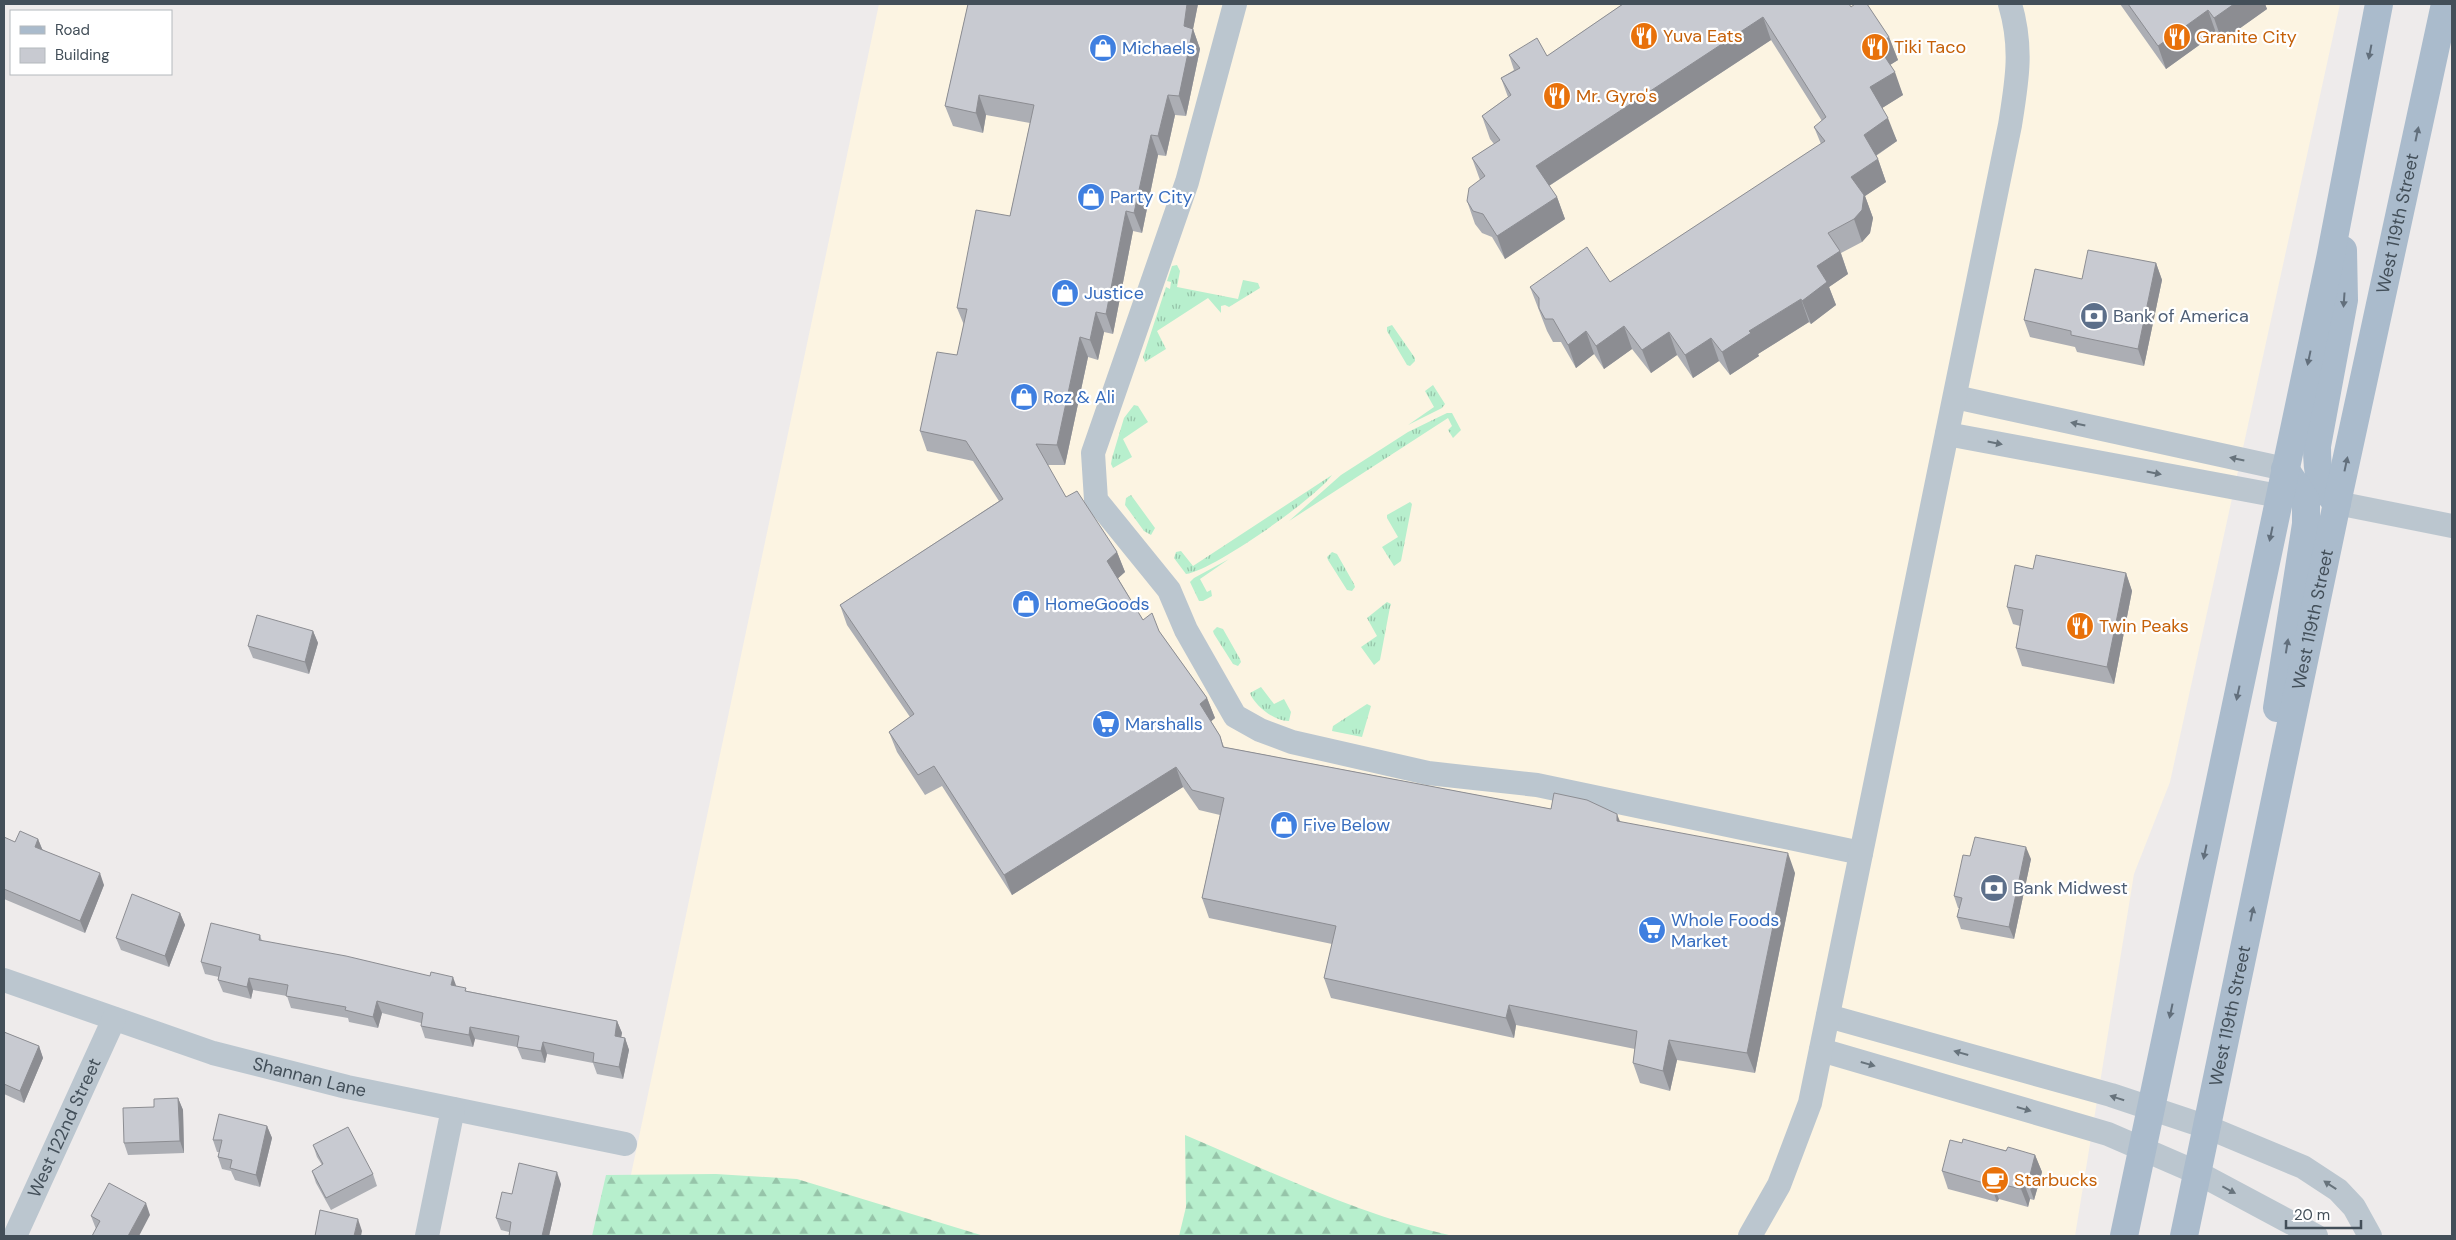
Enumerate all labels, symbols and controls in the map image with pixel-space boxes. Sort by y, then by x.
legend [10,10,172,75]
text: Road [55,20,90,40]
restaurant icon: Yuva Eats [1629,21,1659,51]
restaurant icon: Granite City [2162,22,2192,52]
place label: Yuva Eats [1663,24,1743,48]
place label: Granite City [2196,25,2297,49]
restaurant icon: Tiki Taco [1860,32,1890,62]
shop icon: Michaels [1088,33,1118,63]
place label: Tiki Taco [1894,35,1966,59]
place label: Michaels [1122,36,1195,60]
one-way arrow [2366,44,2374,59]
text: Building [55,45,110,65]
restaurant icon: Mr. Gyro's [1542,81,1572,111]
place label: Mr. Gyro's [1576,84,1657,108]
one-way arrow [2413,127,2421,142]
street label: West 119th Street [2371,151,2424,296]
shop icon: Party City [1076,182,1106,212]
place label: Party City [1110,185,1193,209]
shop icon: Justice [1050,278,1080,308]
place label: Justice [1084,281,1144,305]
one-way arrow [2339,292,2347,308]
bank icon: Bank of America [2079,301,2109,331]
place label: Bank of America [2113,304,2249,328]
one-way arrow [2305,350,2313,366]
shop icon: Roz & Ali [1009,382,1039,412]
place label: Roz & Ali [1043,385,1115,409]
one-way arrow [2071,420,2086,428]
one-way arrow [1987,440,2003,448]
one-way arrow [2229,454,2245,462]
one-way arrow [2342,457,2350,472]
one-way arrow [2147,470,2163,478]
one-way arrow [2267,526,2275,541]
street label: West 119th Street [2286,547,2339,692]
shop icon: HomeGoods [1011,589,1041,619]
place label: HomeGoods [1045,592,1150,616]
restaurant icon: Twin Peaks [2065,611,2095,641]
place label: Twin Peaks [2099,614,2189,638]
one-way arrow [2283,638,2291,654]
one-way arrow [2234,685,2242,700]
supermarket icon: Marshalls [1091,709,1121,739]
place label: Marshalls [1125,712,1203,736]
shop icon: Five Below [1269,810,1299,840]
place label: Five Below [1303,813,1390,837]
one-way arrow [2200,844,2208,860]
bank icon: Bank Midwest [1979,873,2009,903]
place label: Bank Midwest [2013,876,2128,900]
one-way arrow [2248,906,2256,922]
place label: Whole Foods Market [1671,908,1779,953]
supermarket icon: Whole Foods Market [1637,915,1667,945]
street label: West 119th Street [2204,943,2256,1088]
one-way arrow [2167,1003,2175,1019]
one-way arrow [1953,1049,1968,1057]
street label: Shannan Lane [250,1052,368,1103]
street label: West 122nd Street [22,1054,107,1201]
one-way arrow [1860,1060,1875,1068]
one-way arrow [2110,1093,2125,1101]
one-way arrow [2016,1106,2031,1114]
cafe icon: Starbucks [1980,1165,2010,1195]
place label: Starbucks [2014,1168,2097,1192]
one-way arrow [2324,1180,2337,1190]
one-way arrow [2222,1186,2236,1194]
scale bar [2286,1198,2361,1230]
text: 20 m [2294,1205,2330,1225]

